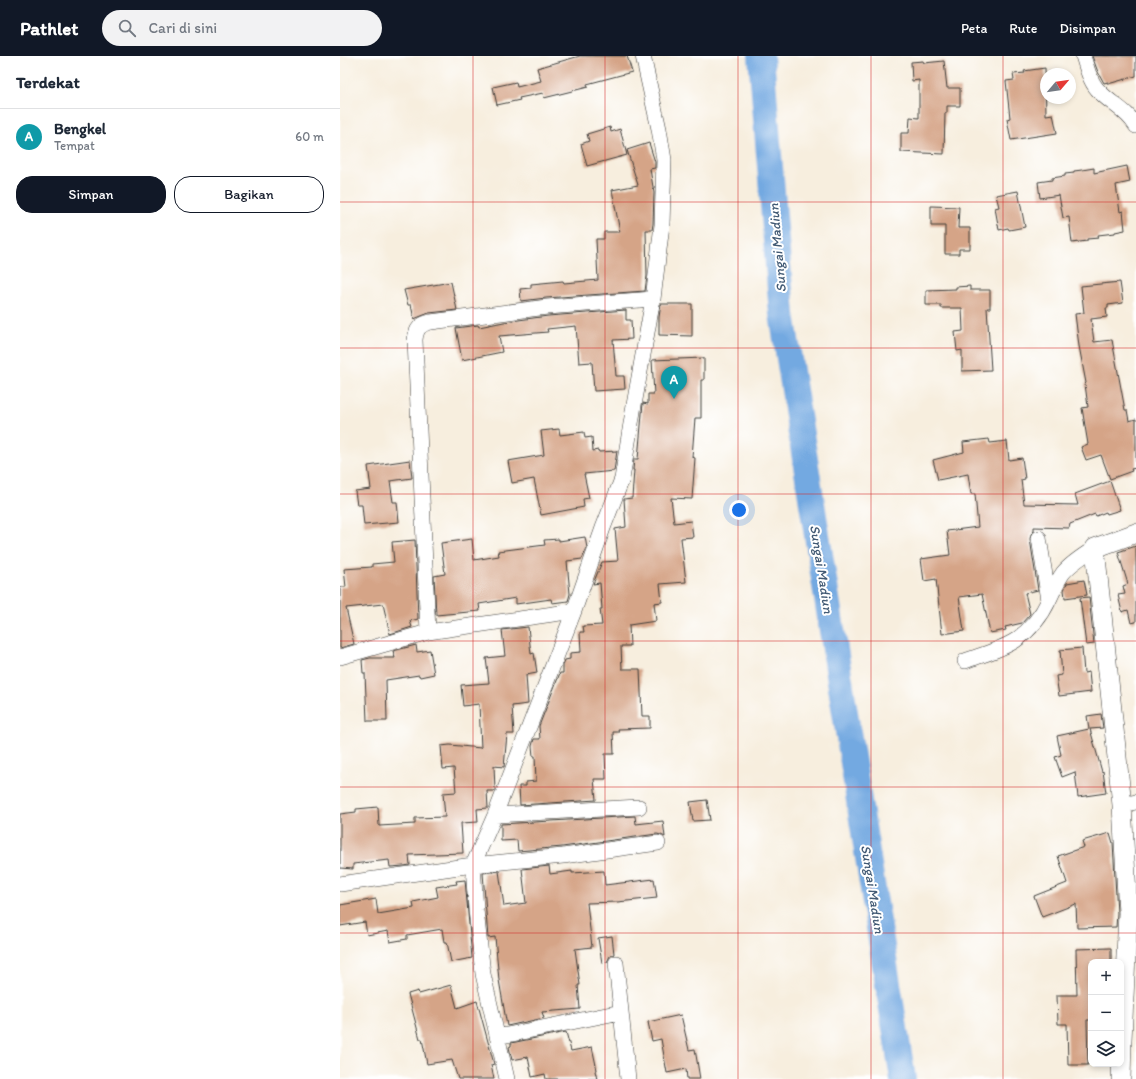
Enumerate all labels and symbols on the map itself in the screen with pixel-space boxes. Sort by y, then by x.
north arrow [1040,68,1076,104]
water label: Sungai Madiun [765,203,790,293]
pin: A [661,366,687,399]
your location [729,500,749,520]
water label: Sungai Madiun [806,524,837,615]
water label: Sungai Madiun [857,844,888,935]

